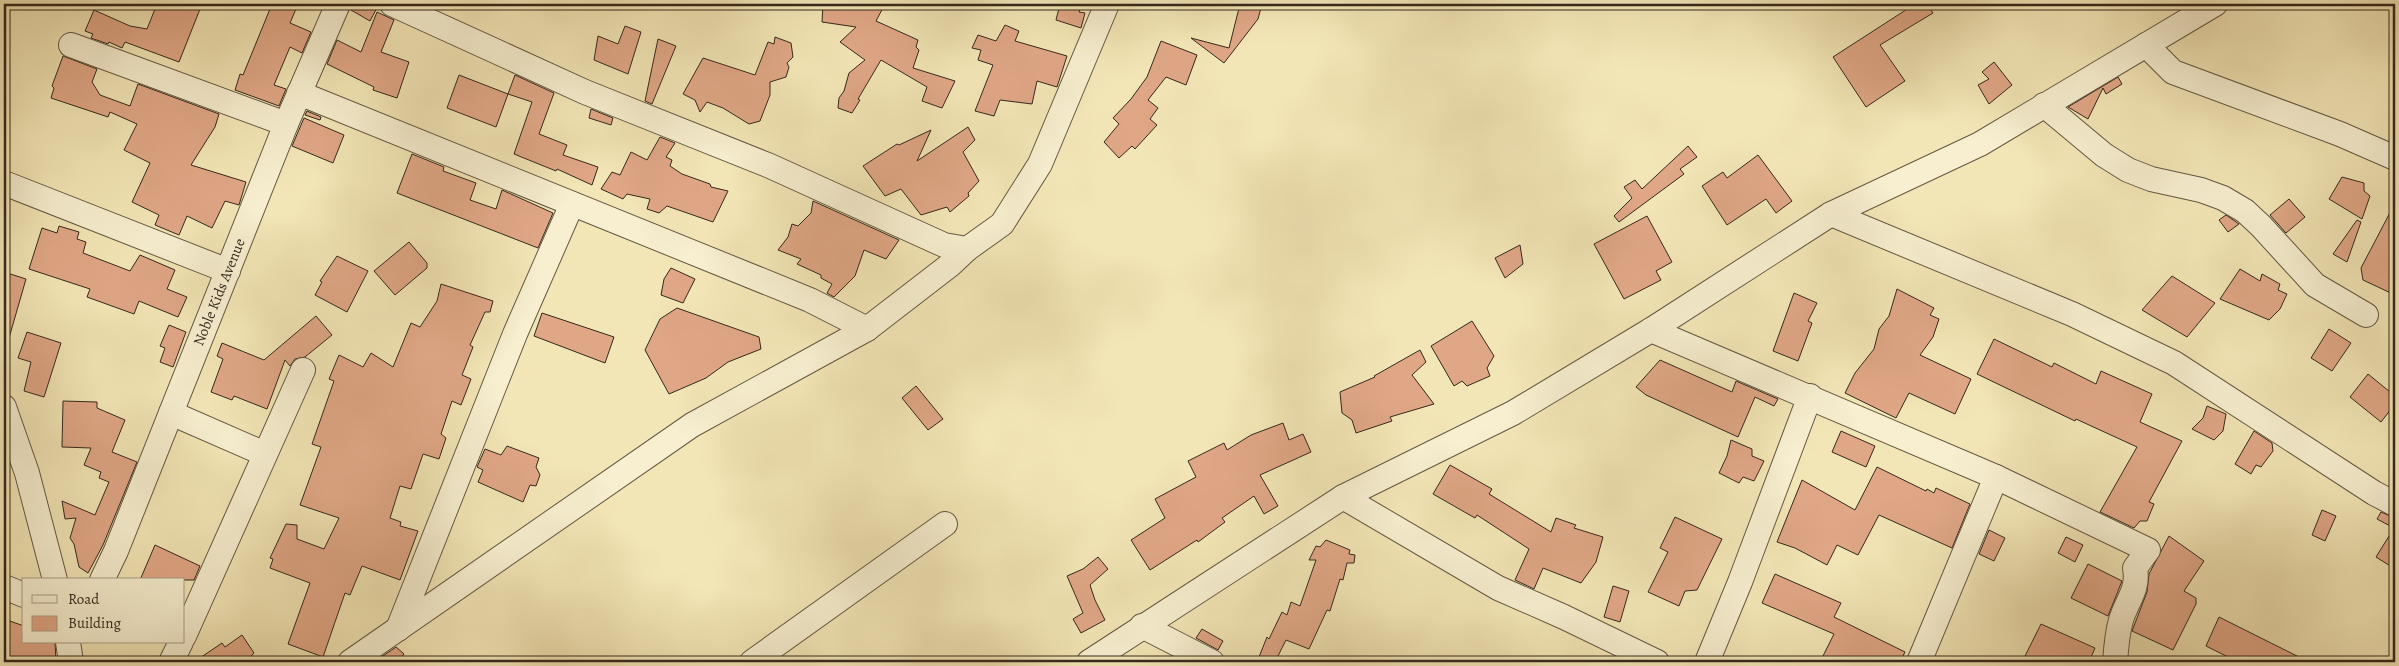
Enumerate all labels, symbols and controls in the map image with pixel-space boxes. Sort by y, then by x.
street label: Noble Kids Avenue [188,235,250,349]
legend [22,578,185,644]
text: Road [68,589,100,609]
text: Building [68,613,121,633]

